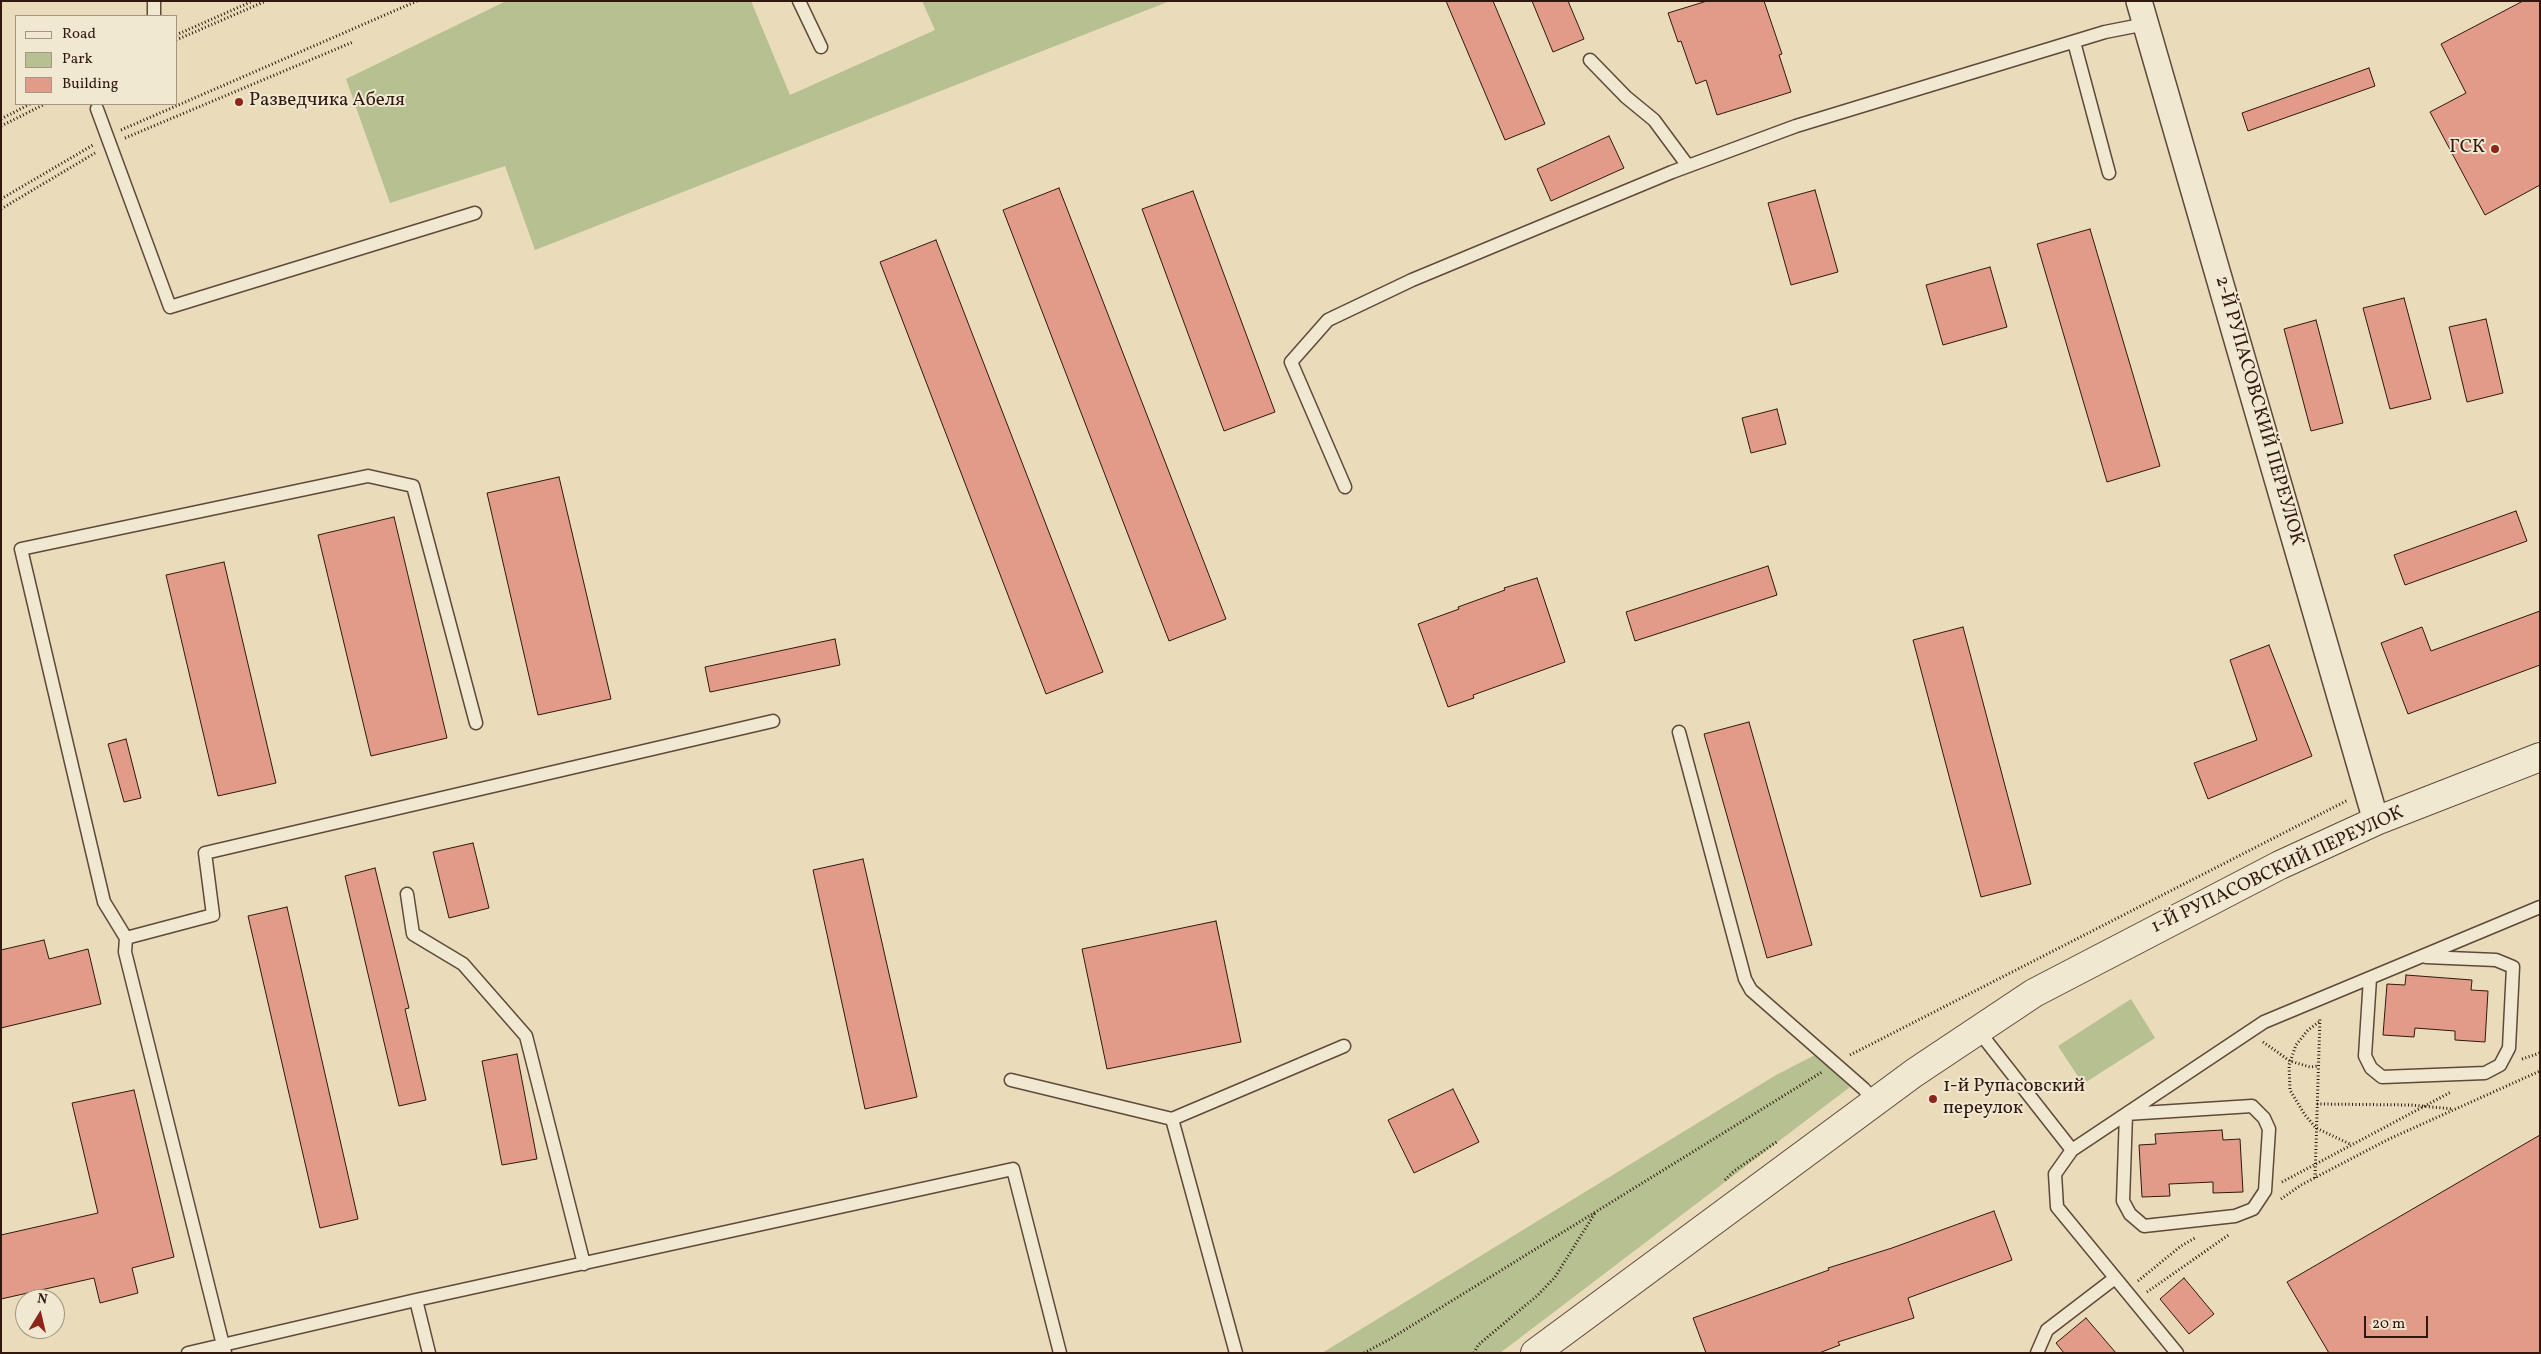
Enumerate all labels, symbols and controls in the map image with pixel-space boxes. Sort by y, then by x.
legend [15,15,178,105]
text: Road [62,24,96,45]
text: Park [62,49,93,70]
text: Building [62,74,118,95]
place label: Разведчика Абеля [249,91,405,113]
marker: Разведчика Абеля [233,96,245,108]
place label: ГСК [2449,138,2485,160]
marker: ГСК [2489,143,2501,155]
street label: 2-Й РУПАСОВСКИЙ ПЕРЕУЛОК [2209,274,2307,548]
street label: 1-Й РУПАСОВСКИЙ ПЕРЕУЛОК [2148,802,2408,940]
place label: 1-й Рупасовский переулок [1943,1077,2085,1121]
marker: 1-й Рупасовский переулок [1927,1093,1939,1105]
north arrow [15,1289,65,1339]
text: N [36,1289,49,1310]
scale bar [2366,1306,2430,1338]
text: 20 m [2372,1314,2405,1335]

